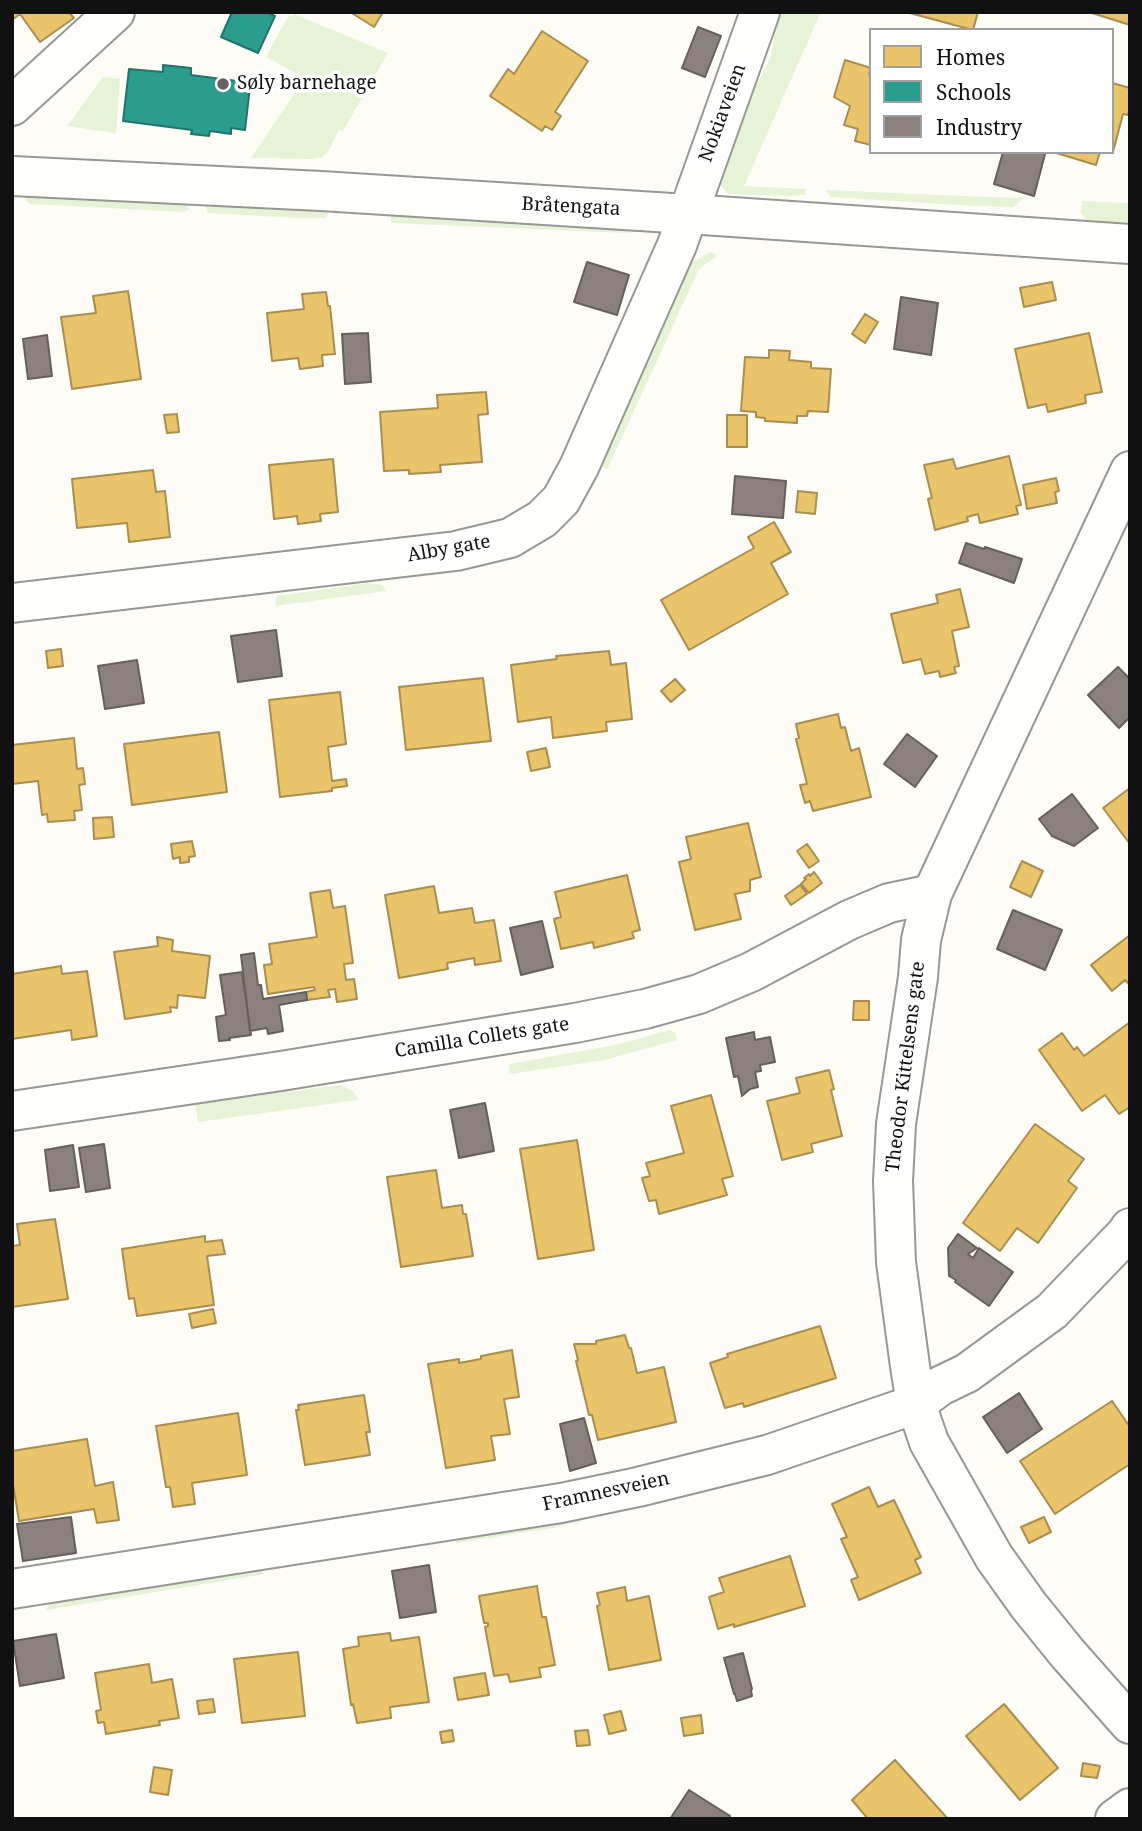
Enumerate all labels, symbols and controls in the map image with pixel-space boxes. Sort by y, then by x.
legend [869,28,1114,154]
text: Homes [936,43,1005,71]
street label: Nokiaveien [695,61,751,165]
place label: Søly barnehage [237,73,377,95]
marker: Søly barnehage [215,76,231,92]
text: Schools [936,78,1011,106]
text: Industry [936,113,1022,141]
street label: Bråtengata [521,193,621,221]
street label: Alby gate [406,530,492,568]
street label: Theodor Kittelsens gate [882,960,930,1174]
street label: Camilla Collets gate [393,1013,571,1063]
street label: Framnesveien [540,1467,672,1517]

